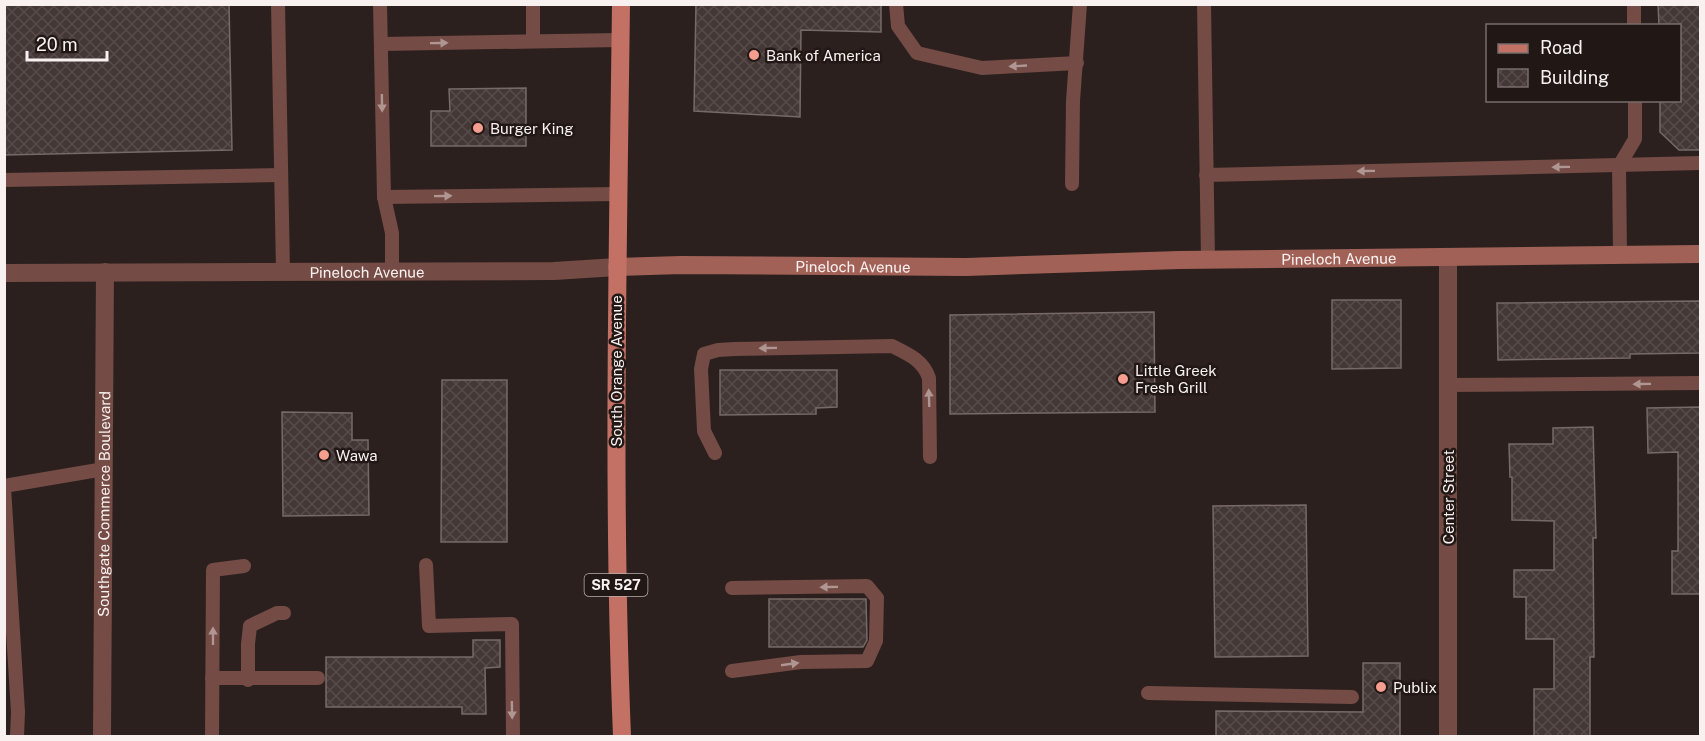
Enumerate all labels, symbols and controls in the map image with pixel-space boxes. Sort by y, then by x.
scale bar [27,24,106,62]
legend [1486,24,1681,102]
text: 20 m [36,34,78,55]
text: Road [1540,37,1583,58]
one-way arrow [430,38,449,48]
place label: Bank of America [766,47,881,64]
marker: Bank of America [747,48,761,62]
one-way arrow [1009,61,1028,70]
text: Building [1540,67,1609,88]
one-way arrow [377,93,387,112]
place label: Burger King [490,120,574,137]
marker: Burger King [471,121,485,135]
one-way arrow [1551,162,1570,172]
one-way arrow [1356,167,1375,176]
one-way arrow [433,191,452,201]
street label: Pineloch Avenue [1281,249,1396,267]
street label: Pineloch Avenue [795,257,911,275]
street label: Pineloch Avenue [309,263,425,280]
street label: South Orange Avenue [608,295,625,447]
one-way arrow [759,343,778,353]
place label: Little Greek Fresh Grill [1135,362,1217,396]
marker: Little Greek Fresh Grill [1116,372,1130,386]
one-way arrow [1633,379,1652,389]
one-way arrow [925,389,934,408]
street label: Southgate Commerce Boulevard [94,391,113,617]
place label: Wawa [336,447,378,464]
marker: Wawa [317,448,331,462]
street label: Center Street [1440,450,1457,544]
road number: SR 527 [584,574,648,596]
one-way arrow [820,582,839,591]
one-way arrow [208,627,218,646]
one-way arrow [781,659,800,668]
place label: Publix [1393,679,1437,696]
marker: Publix [1374,680,1388,694]
one-way arrow [507,700,517,719]

